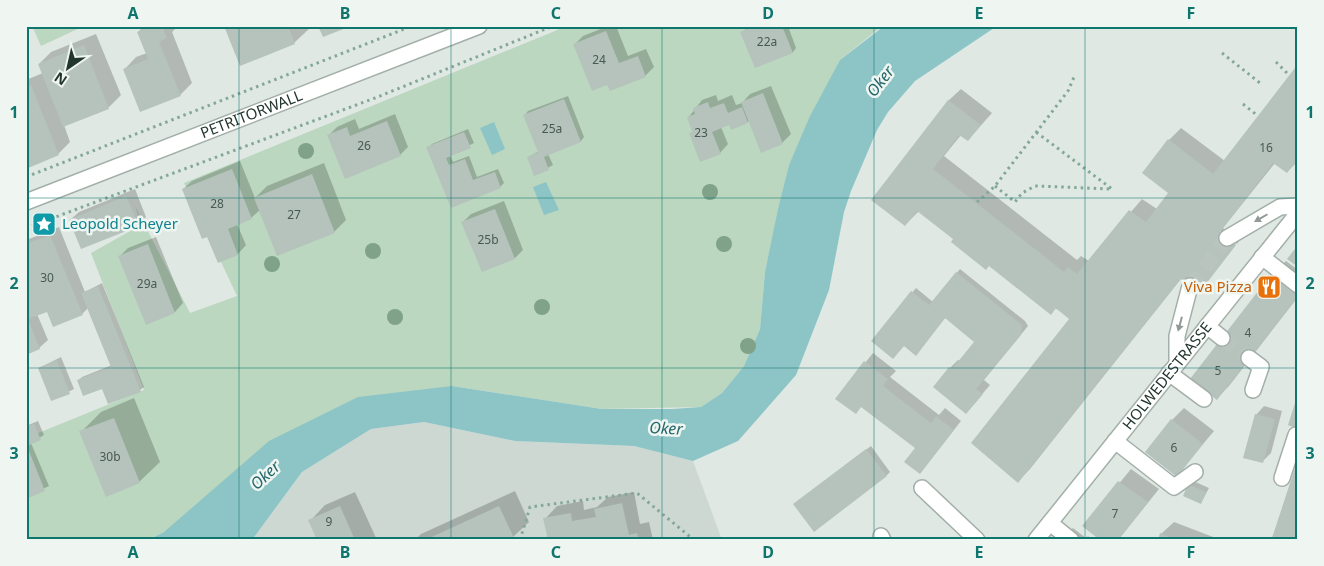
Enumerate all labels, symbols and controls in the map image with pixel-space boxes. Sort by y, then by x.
text: A [127,2,139,24]
text: B [340,2,350,24]
text: C [551,2,561,24]
text: D [762,2,774,24]
text: E [975,2,984,24]
text: F [1187,2,1195,24]
house number: 22a [757,33,777,50]
north arrow [42,42,92,92]
house number: 24 [592,51,606,68]
water label: Oker [861,61,899,101]
text: N [50,68,70,90]
street label: PETRITORWALL [197,85,305,142]
text: 1 [9,101,19,123]
text: 1 [1305,101,1315,123]
house number: 25a [542,120,562,137]
house number: 23 [694,124,708,141]
house number: 26 [357,137,371,154]
house number: 16 [1259,139,1273,156]
house number: 28 [210,195,224,212]
house number: 27 [287,206,301,223]
place icon: Leopold Scheyer [31,211,57,237]
place label: Leopold Scheyer [62,213,178,233]
one-way arrow [1254,214,1269,222]
house number: 25b [477,231,499,248]
house number: 30 [40,269,54,286]
text: 2 [9,272,19,294]
text: 2 [1305,272,1315,294]
restaurant icon: Viva Pizza [1256,274,1282,300]
house number: 29a [137,275,157,292]
place label: Viva Pizza [1184,276,1252,296]
one-way arrow [1176,316,1184,331]
street label: HOLWEDESTRASSE [1117,318,1216,433]
house number: 4 [1245,324,1252,341]
house number: 5 [1215,362,1222,379]
water label: Oker [649,416,684,440]
house number: 6 [1171,439,1178,456]
text: 3 [9,442,19,464]
text: 3 [1305,442,1315,464]
house number: 30b [99,448,121,465]
water label: Oker [245,455,285,494]
house number: 7 [1112,505,1119,522]
house number: 9 [326,513,333,530]
text: A [127,541,139,563]
text: B [340,541,350,563]
text: C [551,541,561,563]
text: D [762,541,774,563]
text: E [975,541,984,563]
text: F [1187,541,1195,563]

